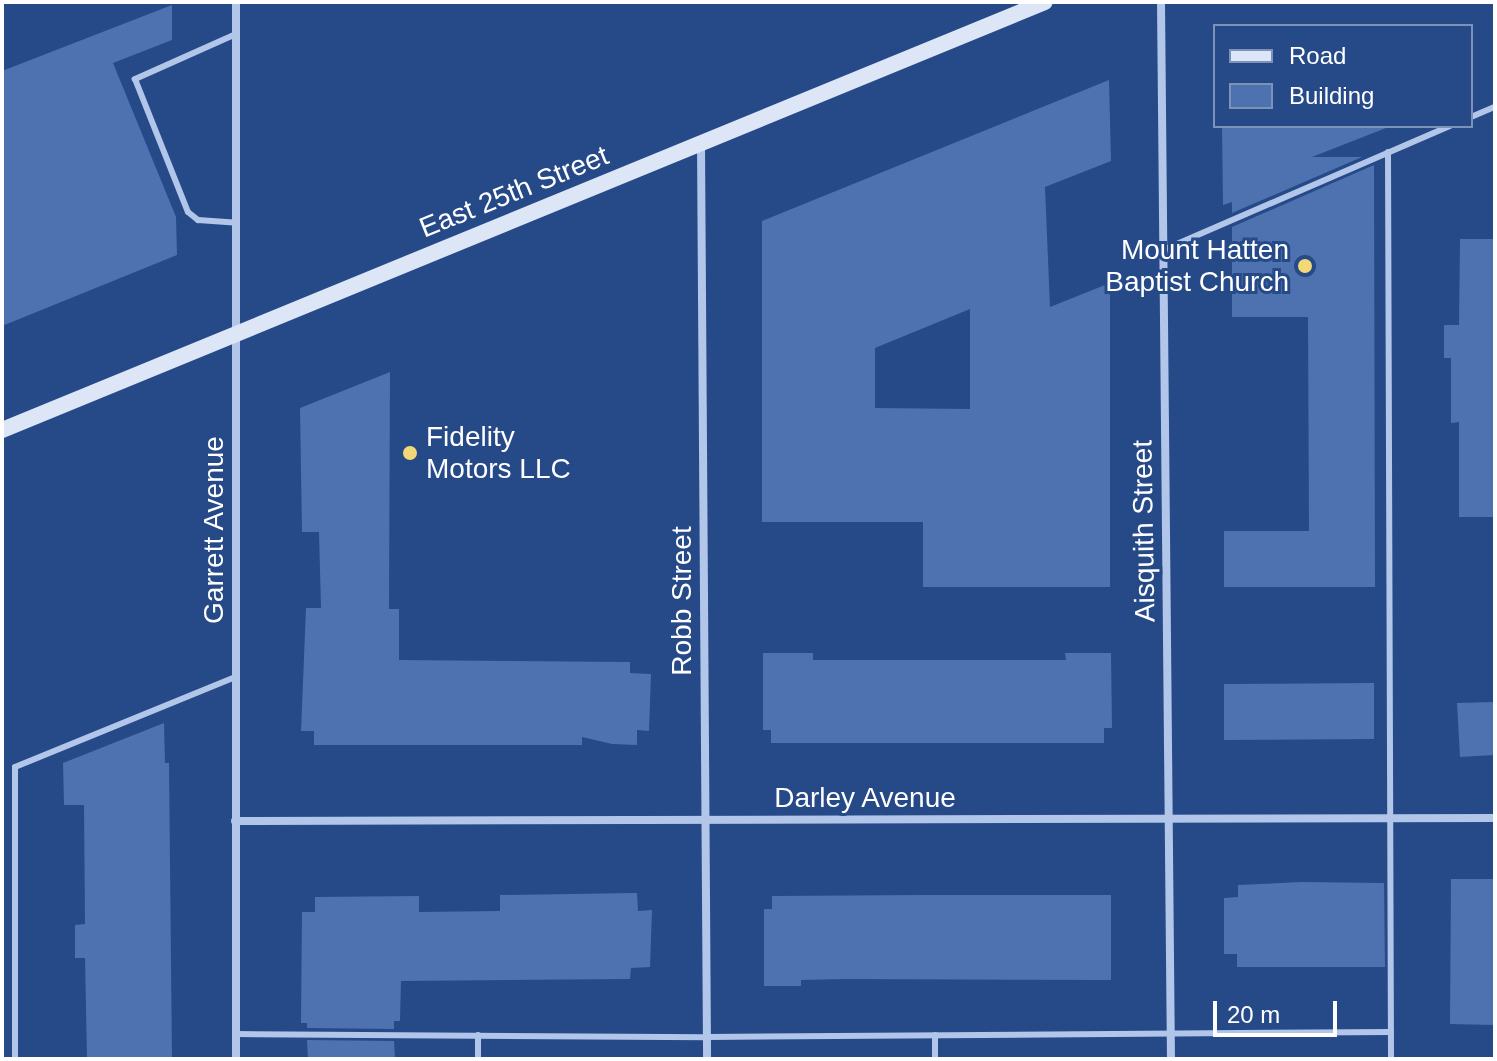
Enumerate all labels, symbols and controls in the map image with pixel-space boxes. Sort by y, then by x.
legend [1213,24,1473,128]
text: Road [1289,42,1346,69]
text: Building [1289,82,1374,109]
street label: East 25th Street [415,139,613,245]
place label: Mount Hatten Baptist Church [1105,233,1289,299]
marker: Mount Hatten Baptist Church [1296,257,1314,275]
place label: Fidelity Motors LLC [426,420,571,486]
street label: Garrett Avenue [197,435,231,625]
street label: Aisquith Street [1126,440,1162,622]
marker: Fidelity Motors LLC [401,444,419,462]
street label: Robb Street [665,526,699,676]
street label: Darley Avenue [773,781,957,815]
scale bar [1217,985,1341,1035]
text: 20 m [1227,1001,1280,1028]

